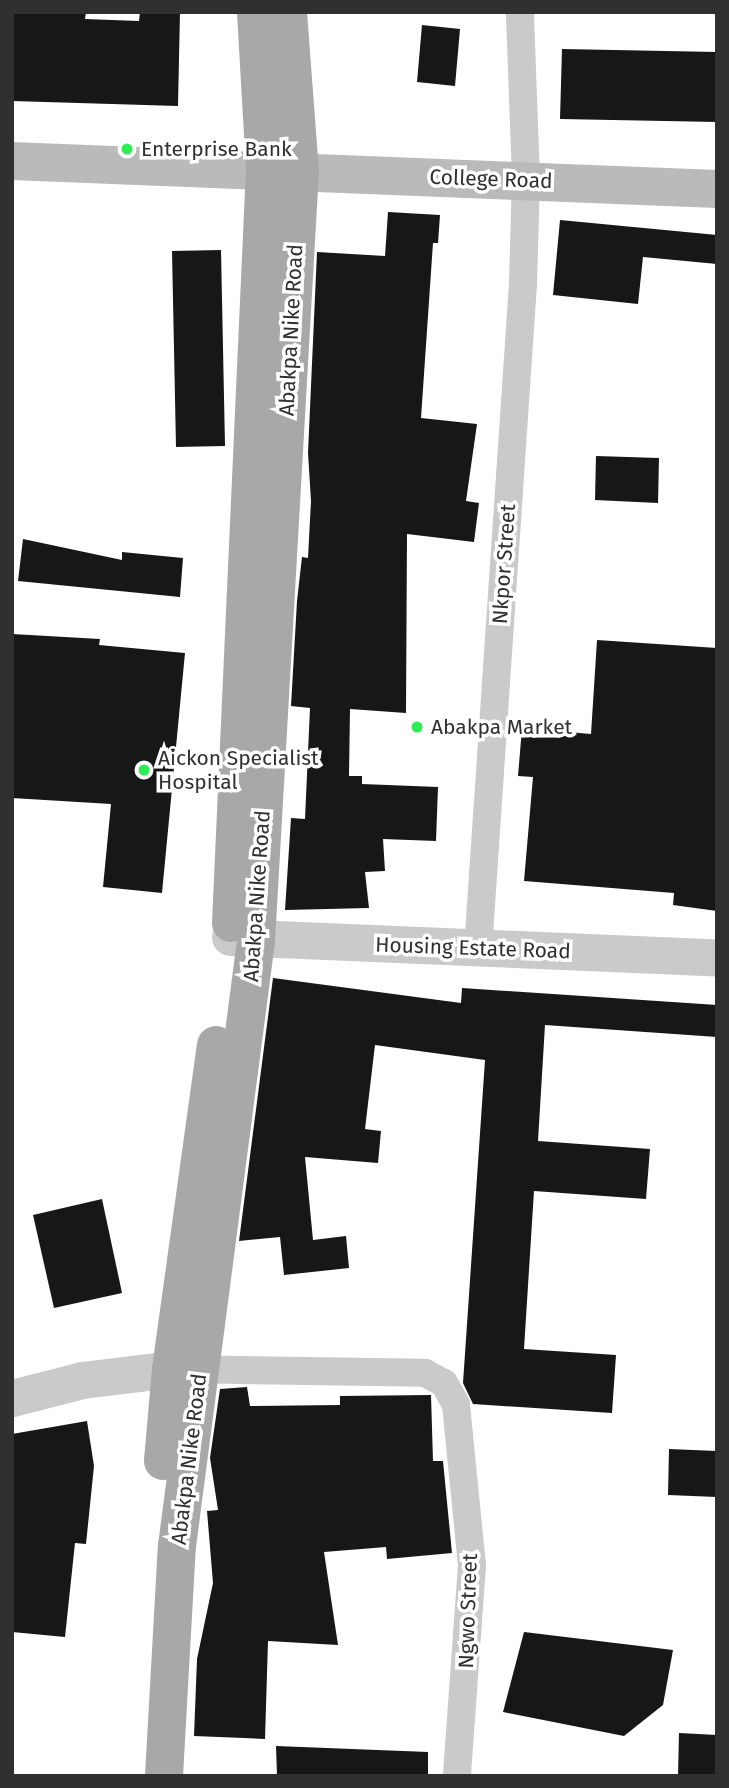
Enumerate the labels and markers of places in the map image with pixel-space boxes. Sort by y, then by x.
place label: Enterprise Bank [141,136,292,162]
marker: Enterprise Bank [119,141,135,157]
place label: Abakpa Market [431,714,572,740]
marker: Abakpa Market [409,719,425,735]
place label: Aickon Specialist Hospital [158,745,319,795]
marker: Aickon Specialist Hospital [136,762,152,778]

